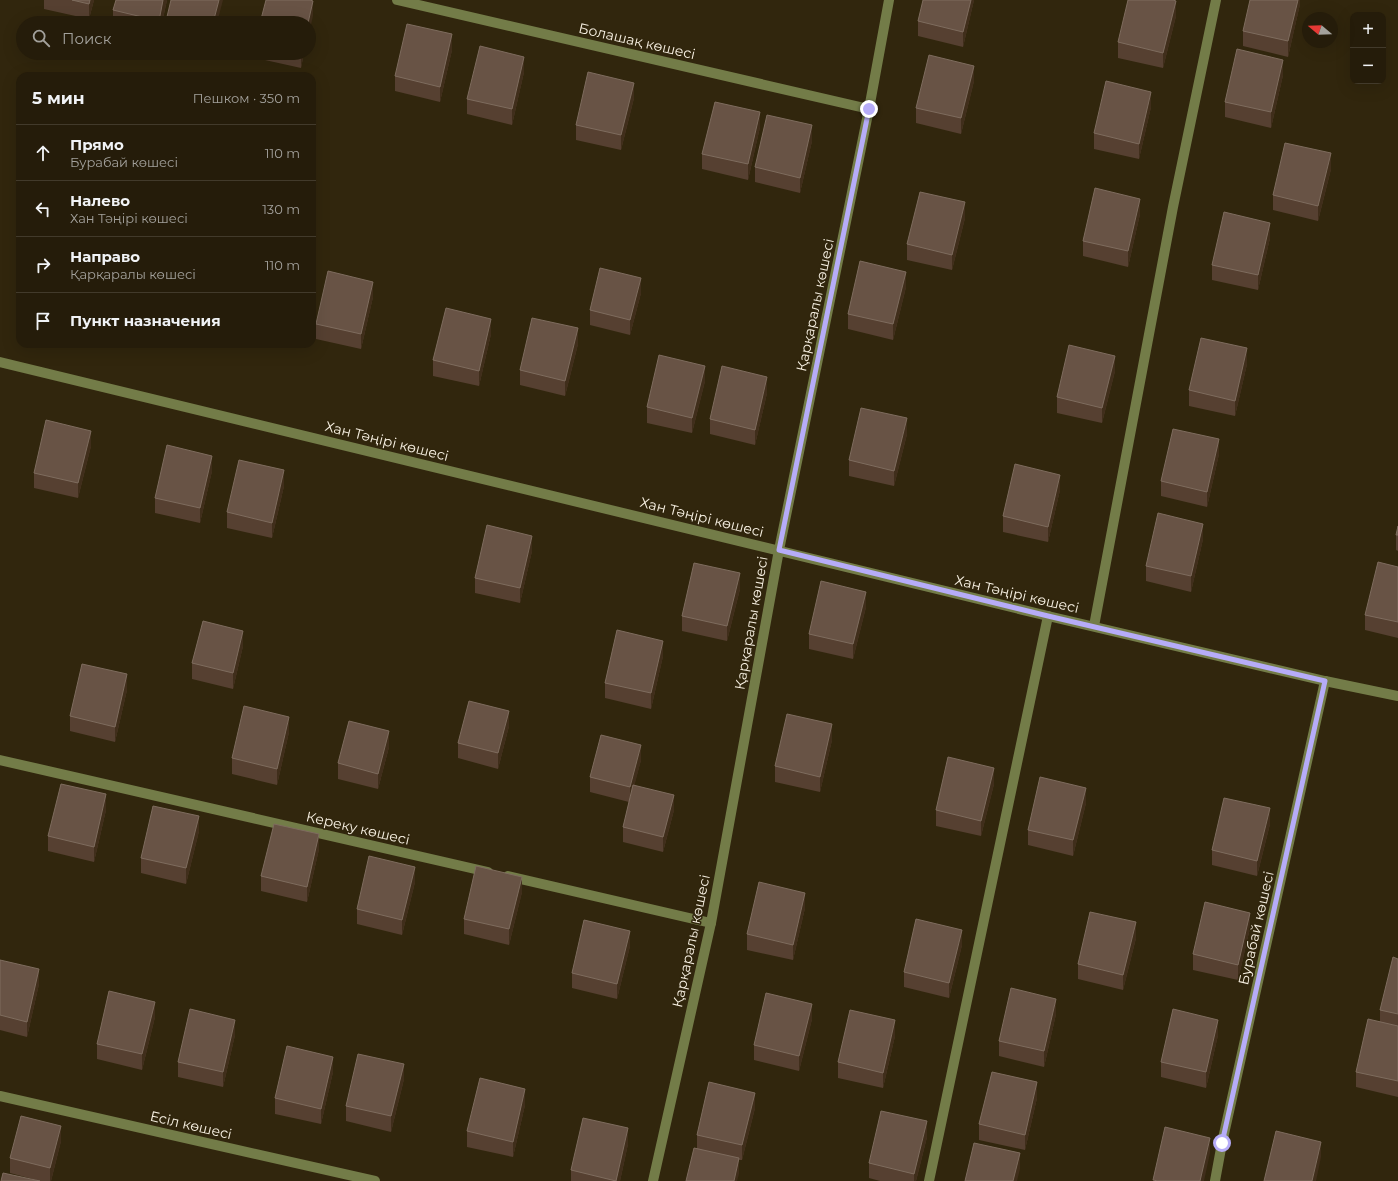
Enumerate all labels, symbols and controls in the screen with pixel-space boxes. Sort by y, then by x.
north arrow [1302,12,1338,48]
map controls [1350,12,1386,84]
button: + [1350,12,1386,48]
search box [16,16,316,60]
street label: Болашақ көшесі [577,19,697,63]
icon: search [30,27,52,49]
text: Поиск [62,29,111,48]
button: − [1350,48,1386,84]
text: 5 мин [32,88,85,108]
text: Пешком · 350 m [193,90,300,106]
route end [860,100,878,118]
text: Прямо [70,135,124,154]
icon: ahead [32,142,54,164]
text: 110 m [265,145,300,161]
text: Бурабай көшесі [70,154,178,170]
text: Налево [70,191,130,210]
icon: left [32,198,54,220]
text: 130 m [262,201,300,217]
text: Хан Тәңірі көшесі [70,210,188,226]
street label: Қарқаралы көшесі [792,237,838,373]
text: Направо [70,247,140,266]
icon: right [32,254,54,276]
text: 110 m [265,257,300,273]
text: Қарқаралы көшесі [70,266,196,282]
icon: arrive [32,310,54,332]
text: Пункт назначения [70,311,221,330]
street label: Хан Тәңірі көшесі [323,417,451,465]
street label: Хан Тәңірі көшесі [638,493,766,541]
street label: Қарқаралы көшесі [730,555,772,691]
street label: Хан Тәңірі көшесі [953,571,1081,617]
street label: Кереку көшесі [304,807,412,849]
street label: Бурабай көшесі [1234,869,1278,987]
street label: Қарқаралы көшесі [668,873,714,1009]
street label: Есіл көшесі [148,1107,234,1143]
route start [1213,1134,1231,1152]

